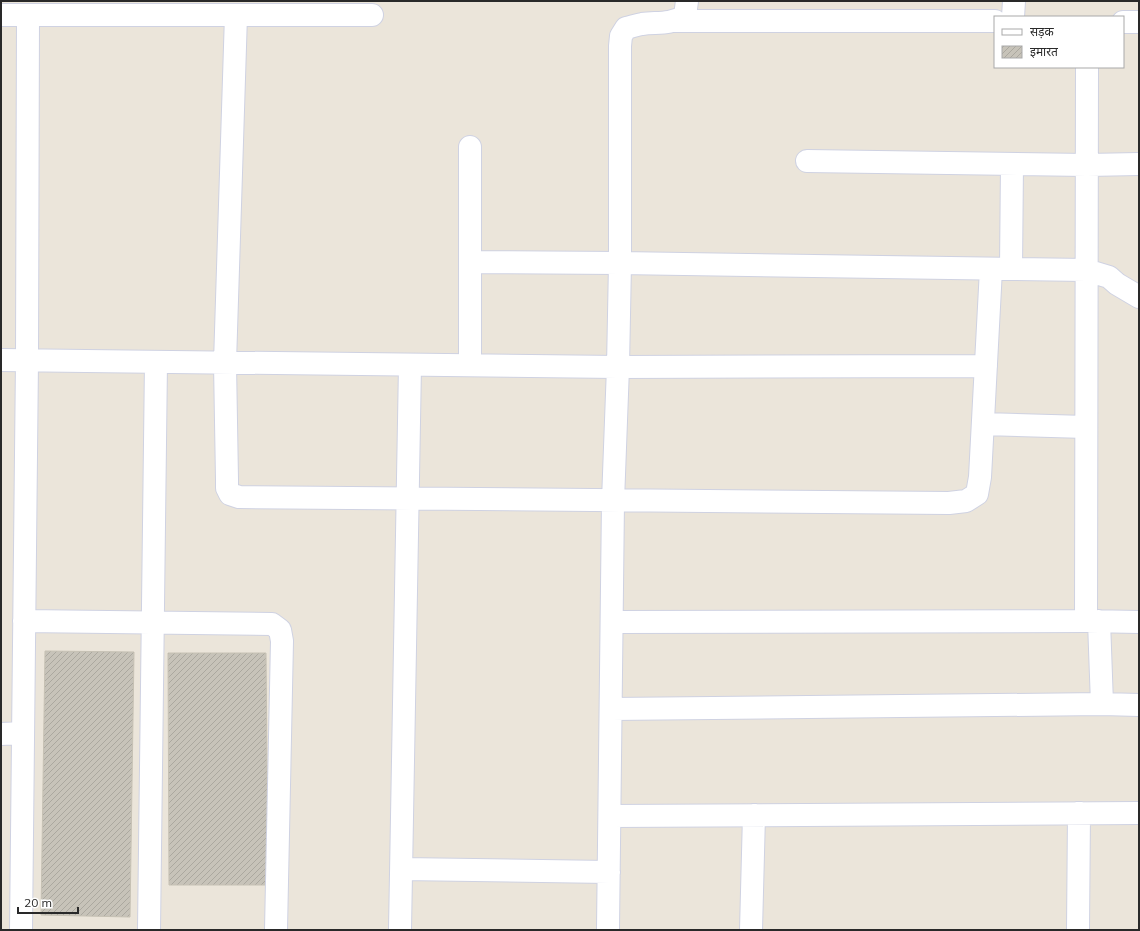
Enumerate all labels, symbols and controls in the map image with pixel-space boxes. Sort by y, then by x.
legend [994,16,1124,68]
text: सड़क [1030,24,1055,39]
text: इमारत [1030,44,1059,59]
scale bar [18,889,78,915]
text: 20 m [24,895,52,910]

